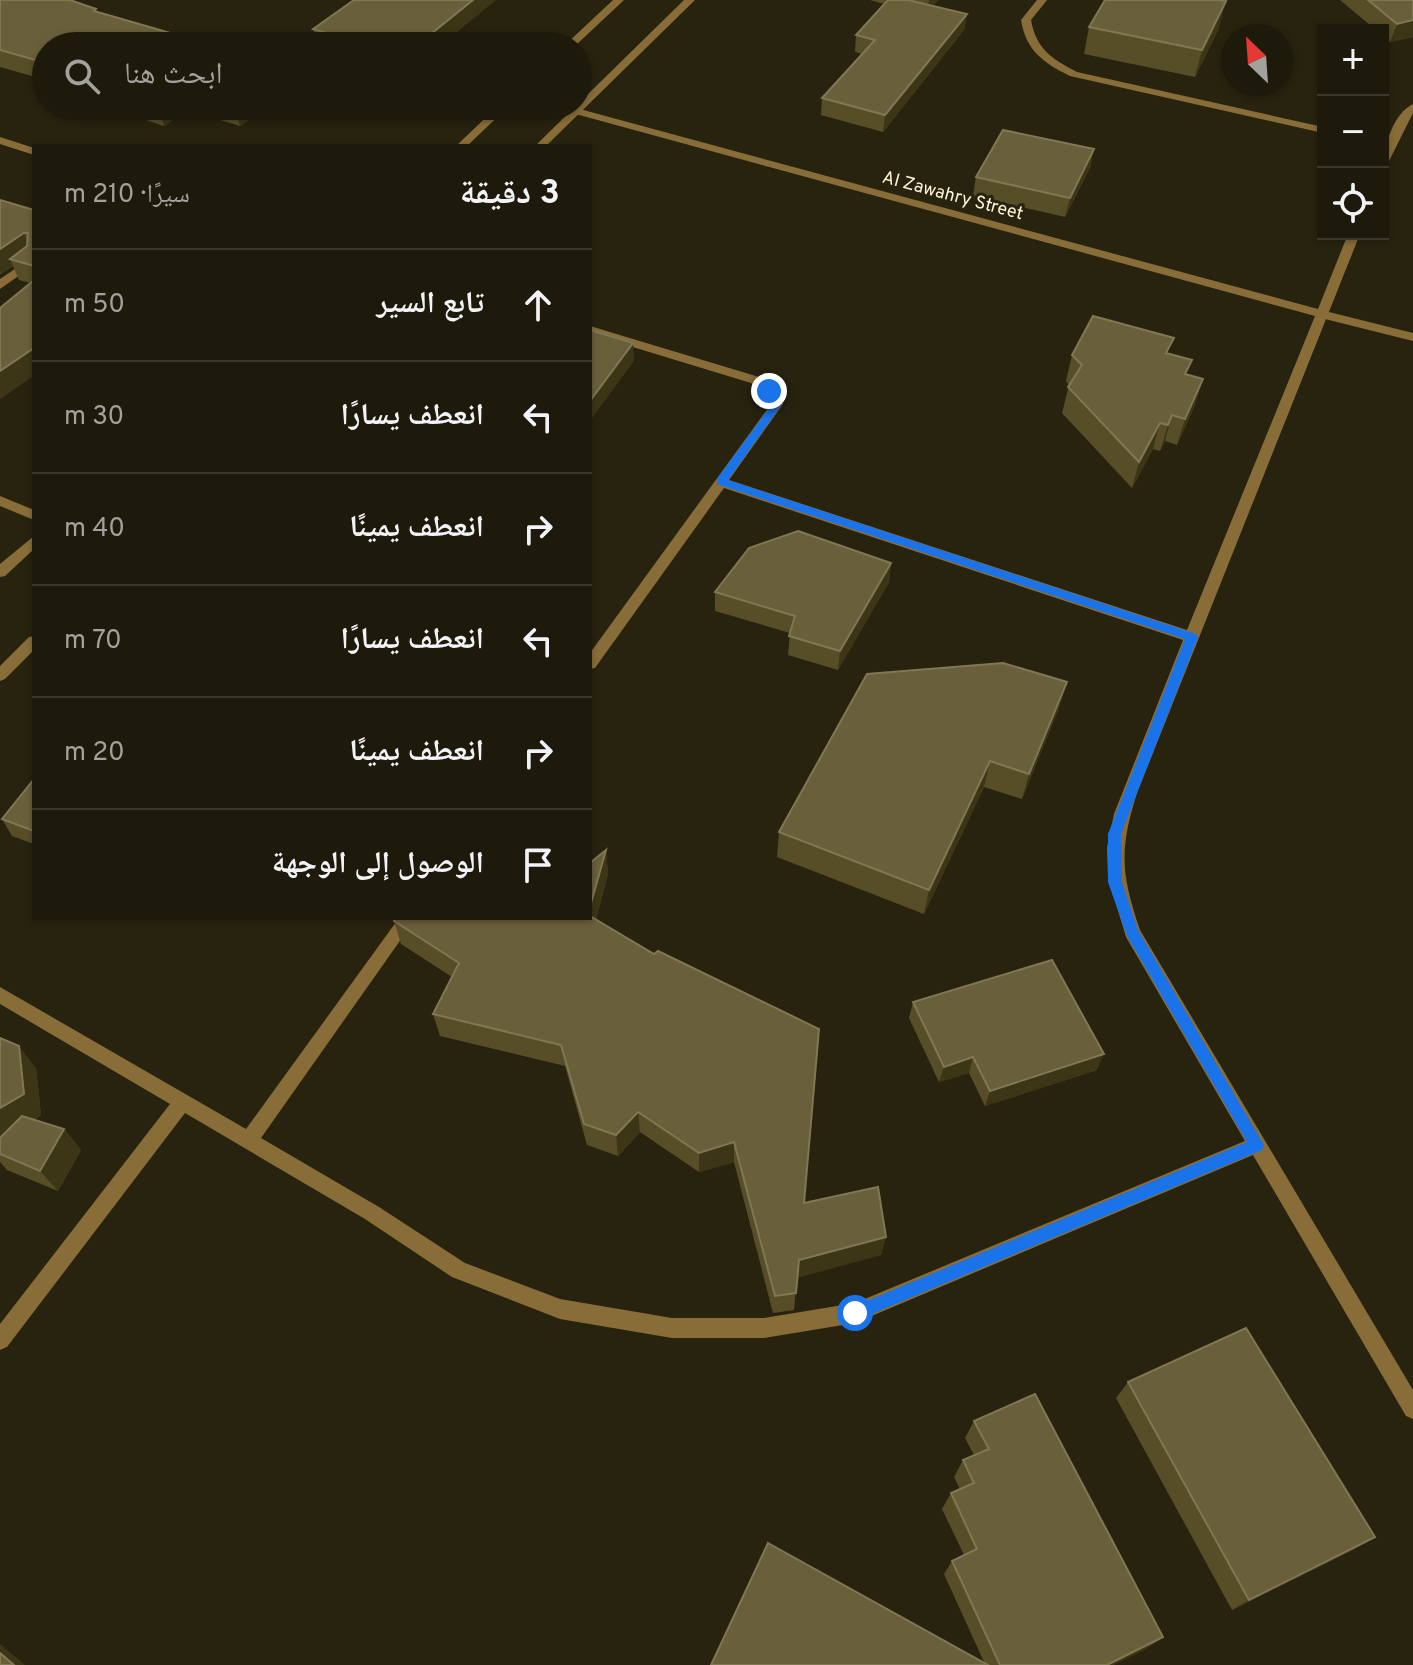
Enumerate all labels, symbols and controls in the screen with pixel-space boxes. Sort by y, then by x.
north arrow [1221,24,1293,96]
map controls [1317,24,1389,240]
button: + [1317,24,1389,96]
search box [32,32,592,120]
icon: search [60,54,104,98]
text: ابحث هنا [124,57,223,94]
button: − [1317,96,1389,168]
street label: Al Zawahry Street [880,167,1026,226]
button: locate [1317,168,1389,240]
text: 3 دقيقة [460,173,560,216]
text: سيرًا · 210 m [64,179,190,212]
icon: ahead [516,283,560,327]
text: تابع السير [376,286,484,323]
text: 50 m [64,289,125,322]
route end [751,373,787,409]
icon: left [516,395,560,439]
text: انعطف يسارًا [340,398,484,435]
text: 30 m [64,401,124,434]
icon: right [516,507,560,551]
text: انعطف يمينًا [349,510,484,547]
text: 40 m [64,513,125,546]
icon: left [516,619,560,663]
text: انعطف يسارًا [340,622,484,659]
text: 70 m [64,625,122,658]
icon: right [516,731,560,775]
text: انعطف يمينًا [349,734,484,771]
text: 20 m [64,737,125,770]
icon: arrive [516,843,560,887]
text: الوصول إلى الوجهة [272,846,484,883]
route start [837,1295,873,1331]

